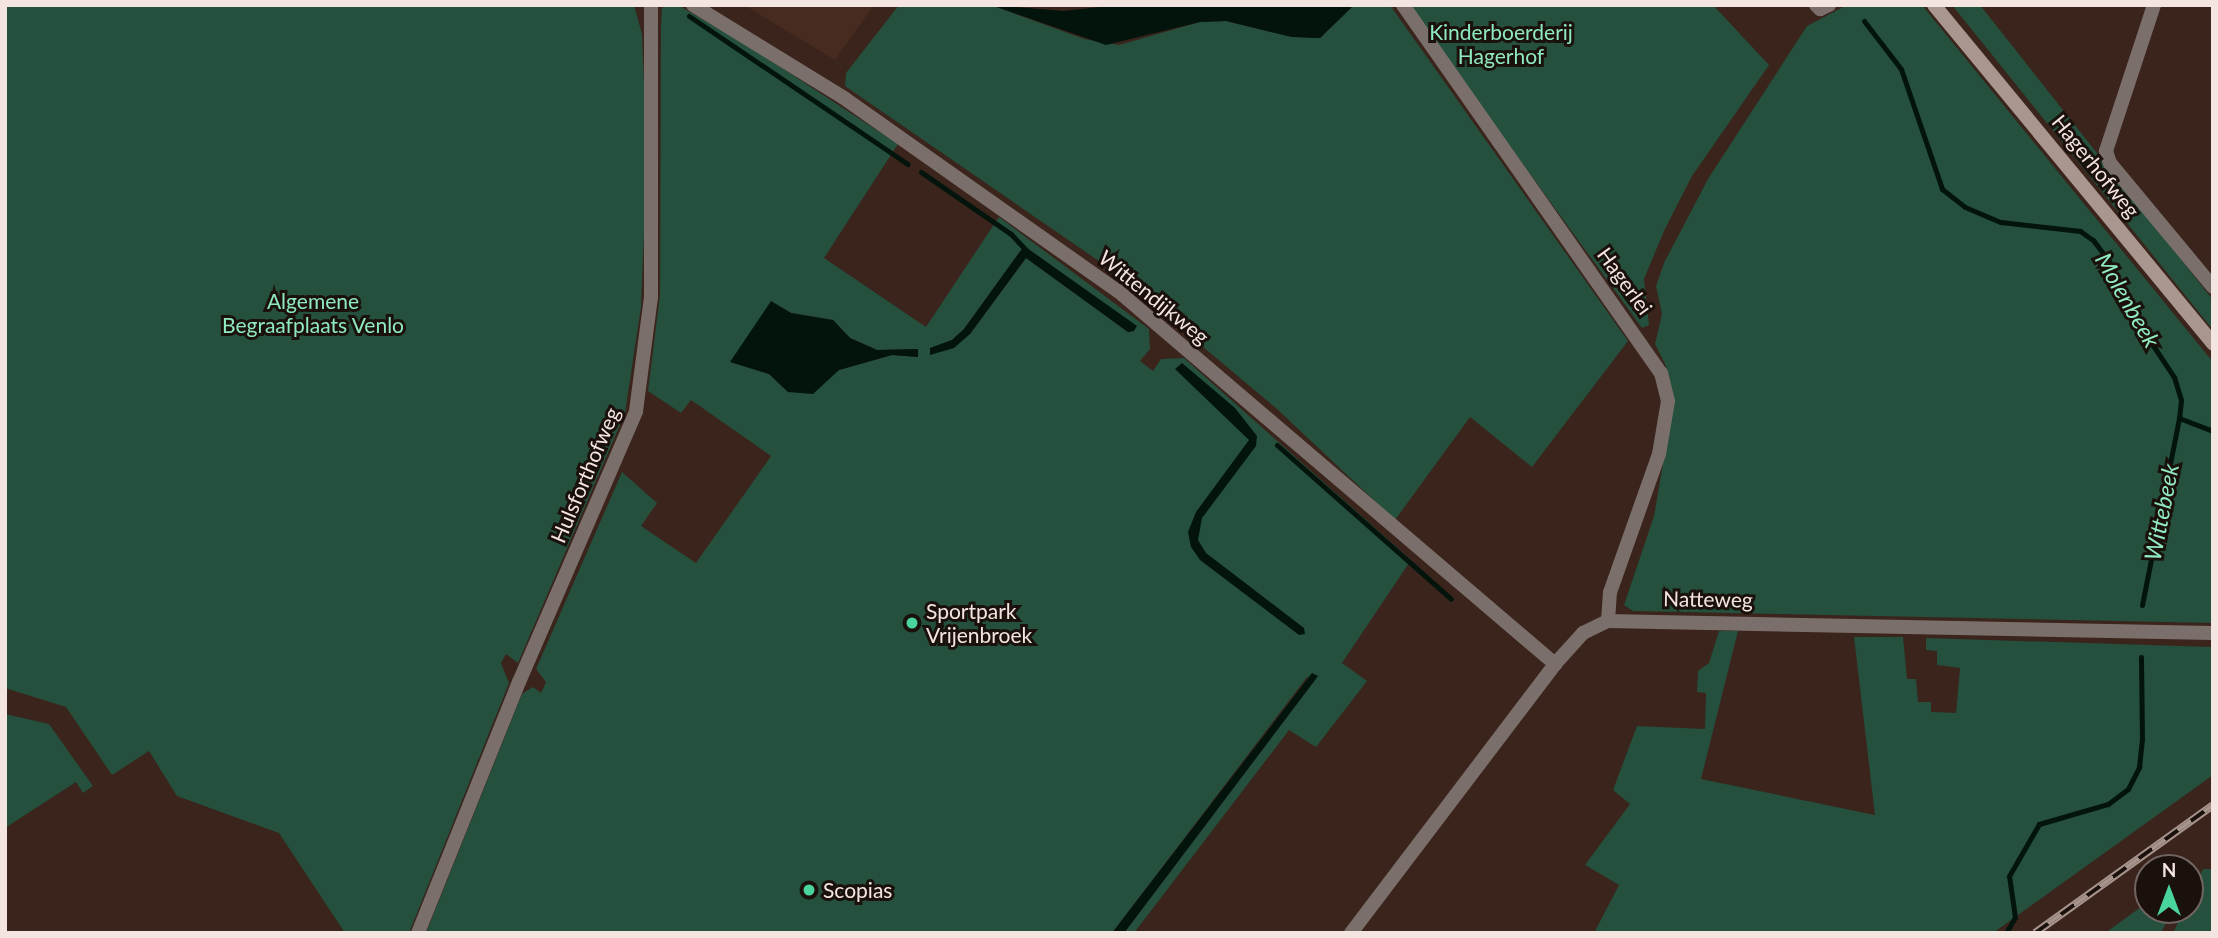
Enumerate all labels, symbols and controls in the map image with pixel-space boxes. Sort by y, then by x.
park label: Kinderboerderij Hagerhof [1429,19,1573,69]
street label: Hagerhofweg [2047,110,2145,222]
street label: Hagerlei [1592,243,1658,319]
street label: Wittendijkweg [1094,245,1214,349]
water label: Molenbeek [2090,248,2166,352]
park label: Algemene Begraafplaats Venlo [222,288,404,338]
street label: Hulsforthofweg [545,403,625,547]
water label: Wittebeek [2138,461,2184,563]
street label: Natteweg [1663,586,1753,612]
place label: Sportpark Vrijenbroek [926,598,1032,648]
marker: Sportpark Vrijenbroek [904,615,920,631]
north arrow [2134,854,2204,924]
text: N [2162,858,2176,881]
place label: Scopias [823,877,892,903]
marker: Scopias [801,882,817,898]

